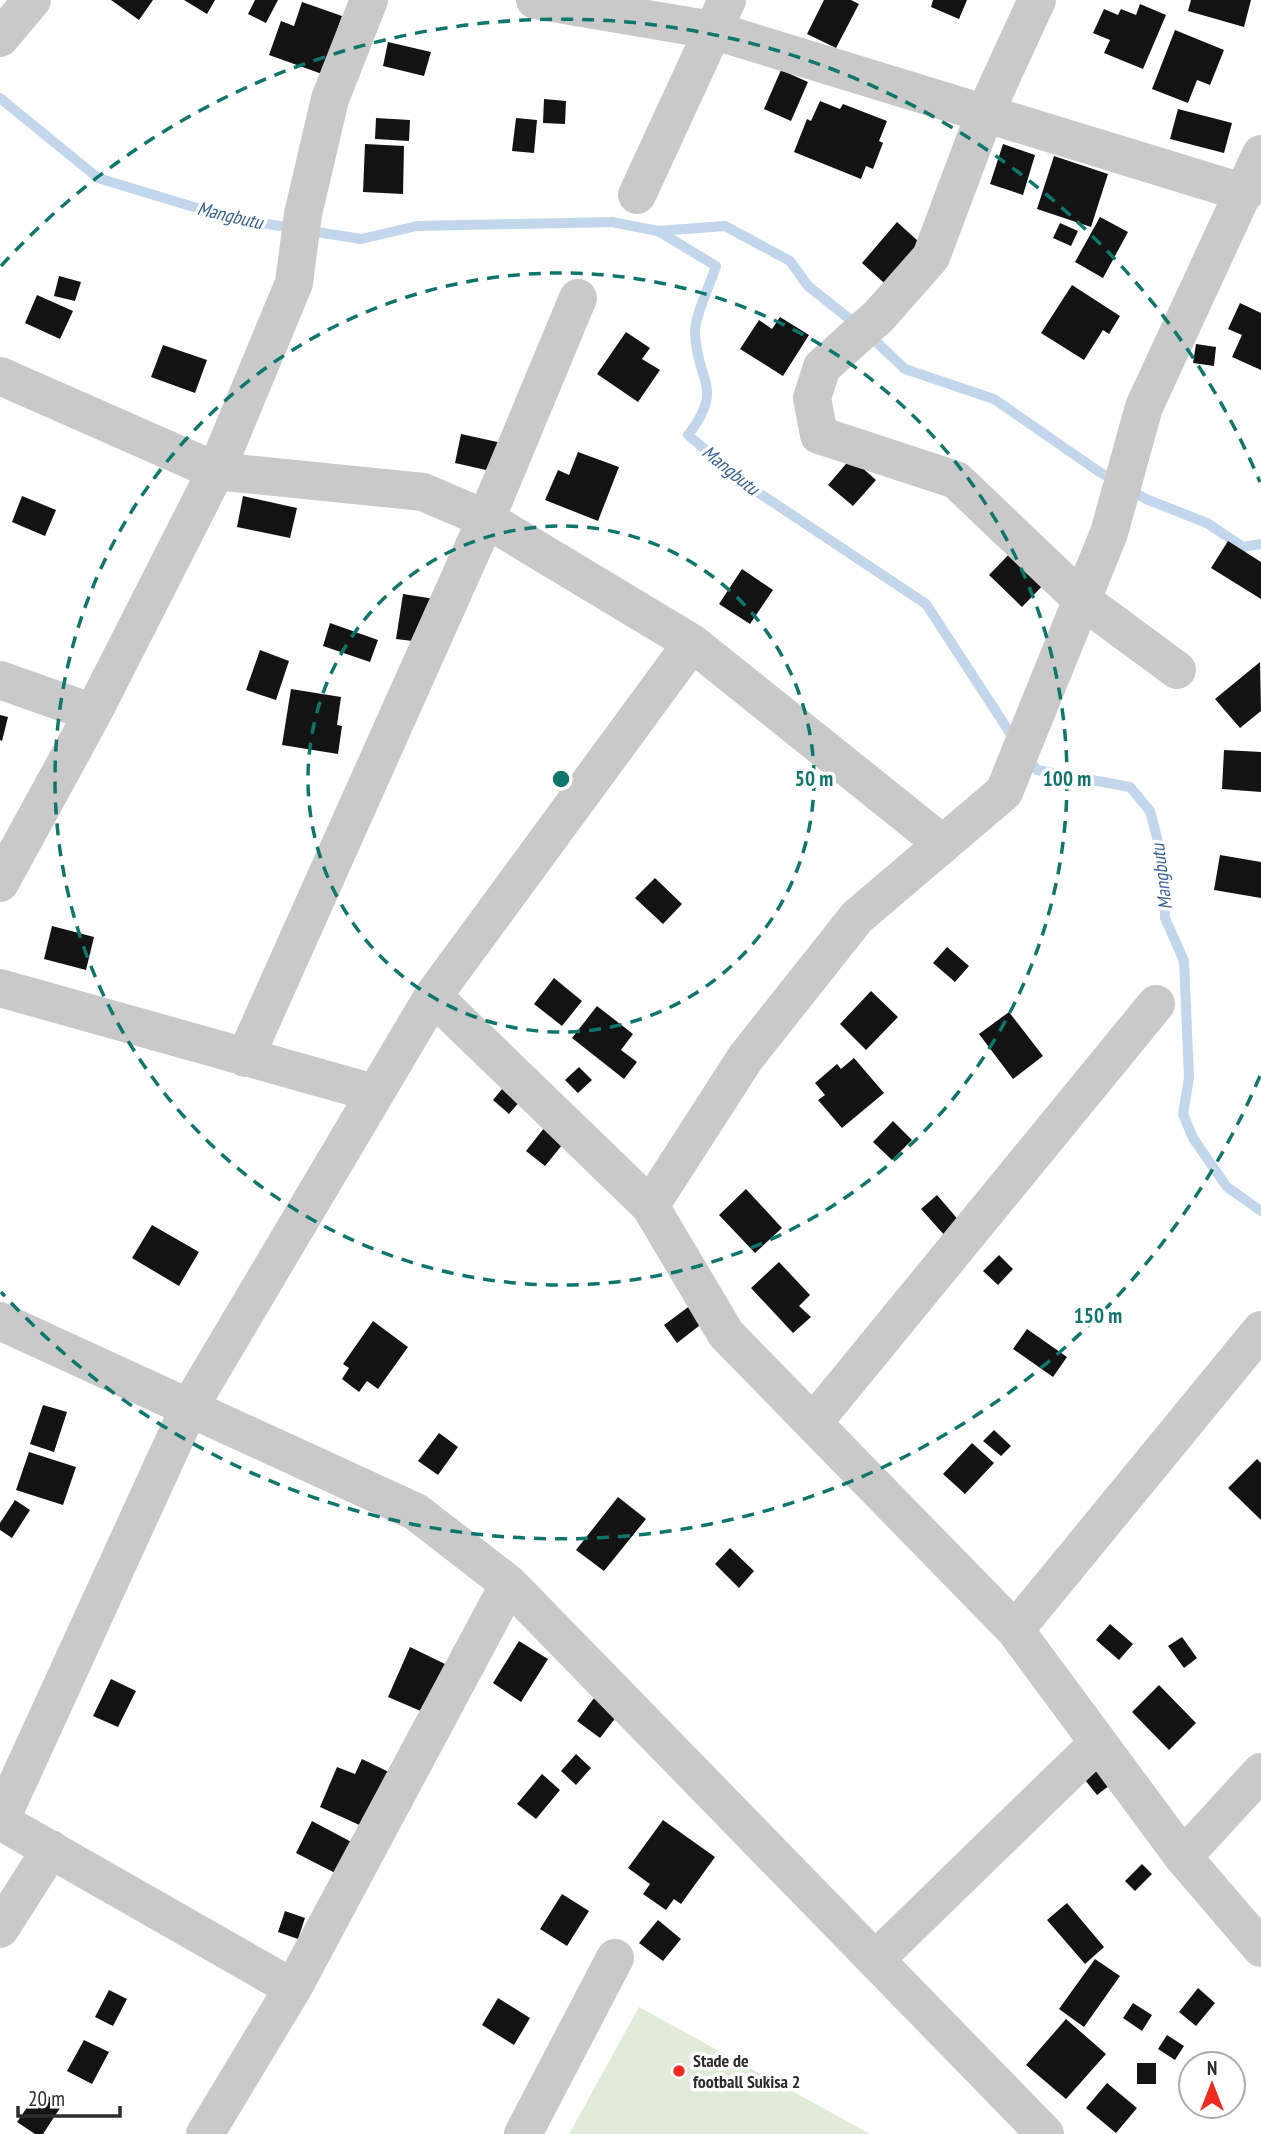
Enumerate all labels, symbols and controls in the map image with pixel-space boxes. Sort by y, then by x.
water label: Mangbutu [195,196,267,235]
water label: Mangbutu [698,440,766,501]
text: 50 m [795,765,833,792]
text: 100 m [1043,765,1091,792]
centre of rings [549,767,573,791]
water label: Mangbutu [1145,841,1177,911]
text: 150 m [1074,1302,1122,1329]
place label: Stade de football Sukisa 2 [693,2049,800,2093]
north arrow [1177,2050,1247,2120]
text: N [1207,2056,1217,2080]
marker: Stade de football Sukisa 2 [671,2063,687,2079]
scale bar [18,2074,119,2118]
text: 20 m [28,2085,65,2112]

